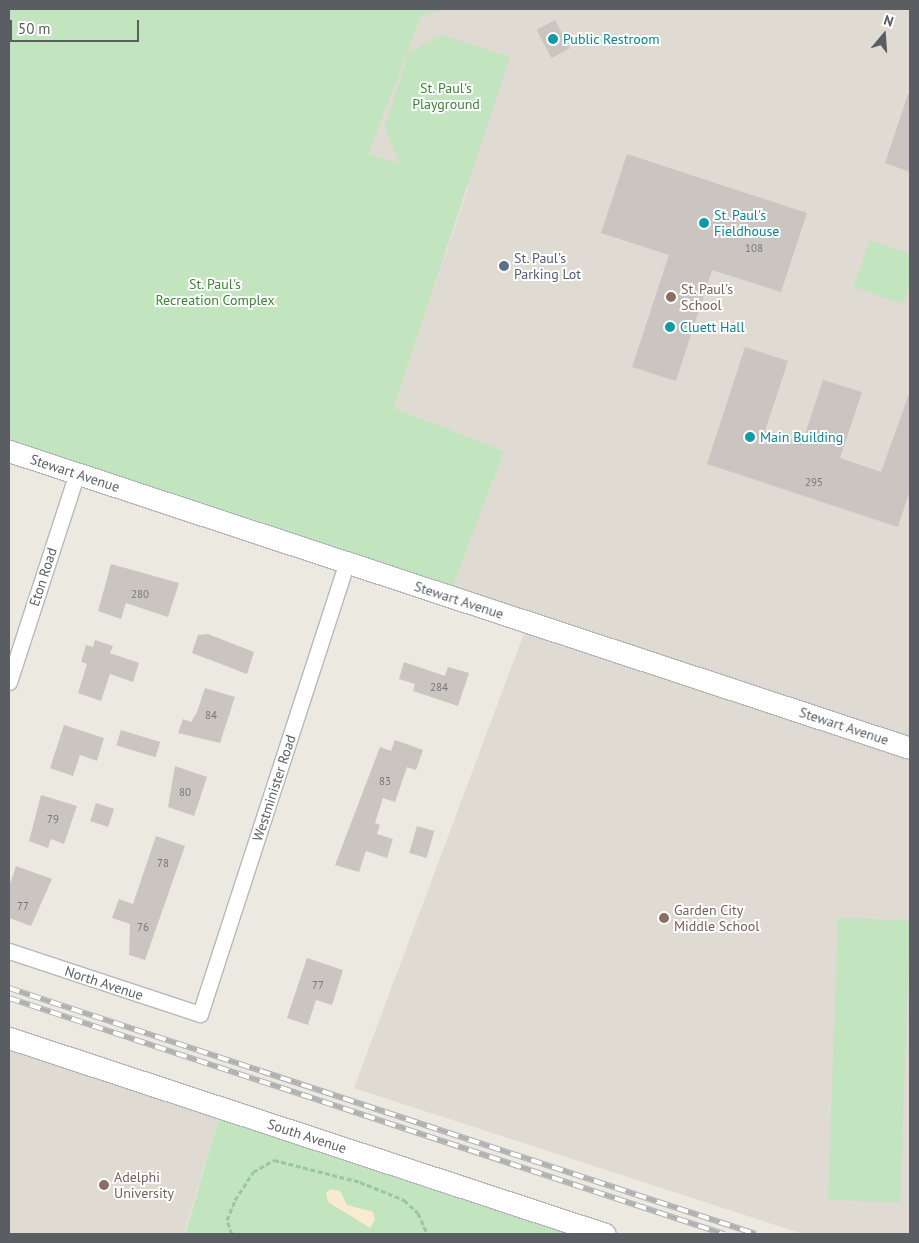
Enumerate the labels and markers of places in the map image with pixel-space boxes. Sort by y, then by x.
place label: Public Restroom [563,31,660,47]
marker: Public Restroom [547,33,559,45]
place label: St. Paul's Fieldhouse [714,207,779,240]
marker: St. Paul's Fieldhouse [698,217,710,229]
place label: St. Paul's Parking Lot [514,250,581,282]
marker: St. Paul's Parking Lot [498,260,510,272]
place label: St. Paul's School [681,281,734,314]
marker: St. Paul's School [665,291,677,303]
place label: Cluett Hall [680,319,744,335]
marker: Cluett Hall [664,321,676,333]
place label: Main Building [760,429,843,445]
marker: Main Building [744,431,756,443]
place label: Garden City Middle School [674,902,759,934]
marker: Garden City Middle School [658,912,670,924]
place label: Adelphi University [114,1169,174,1202]
marker: Adelphi University [98,1179,110,1191]

